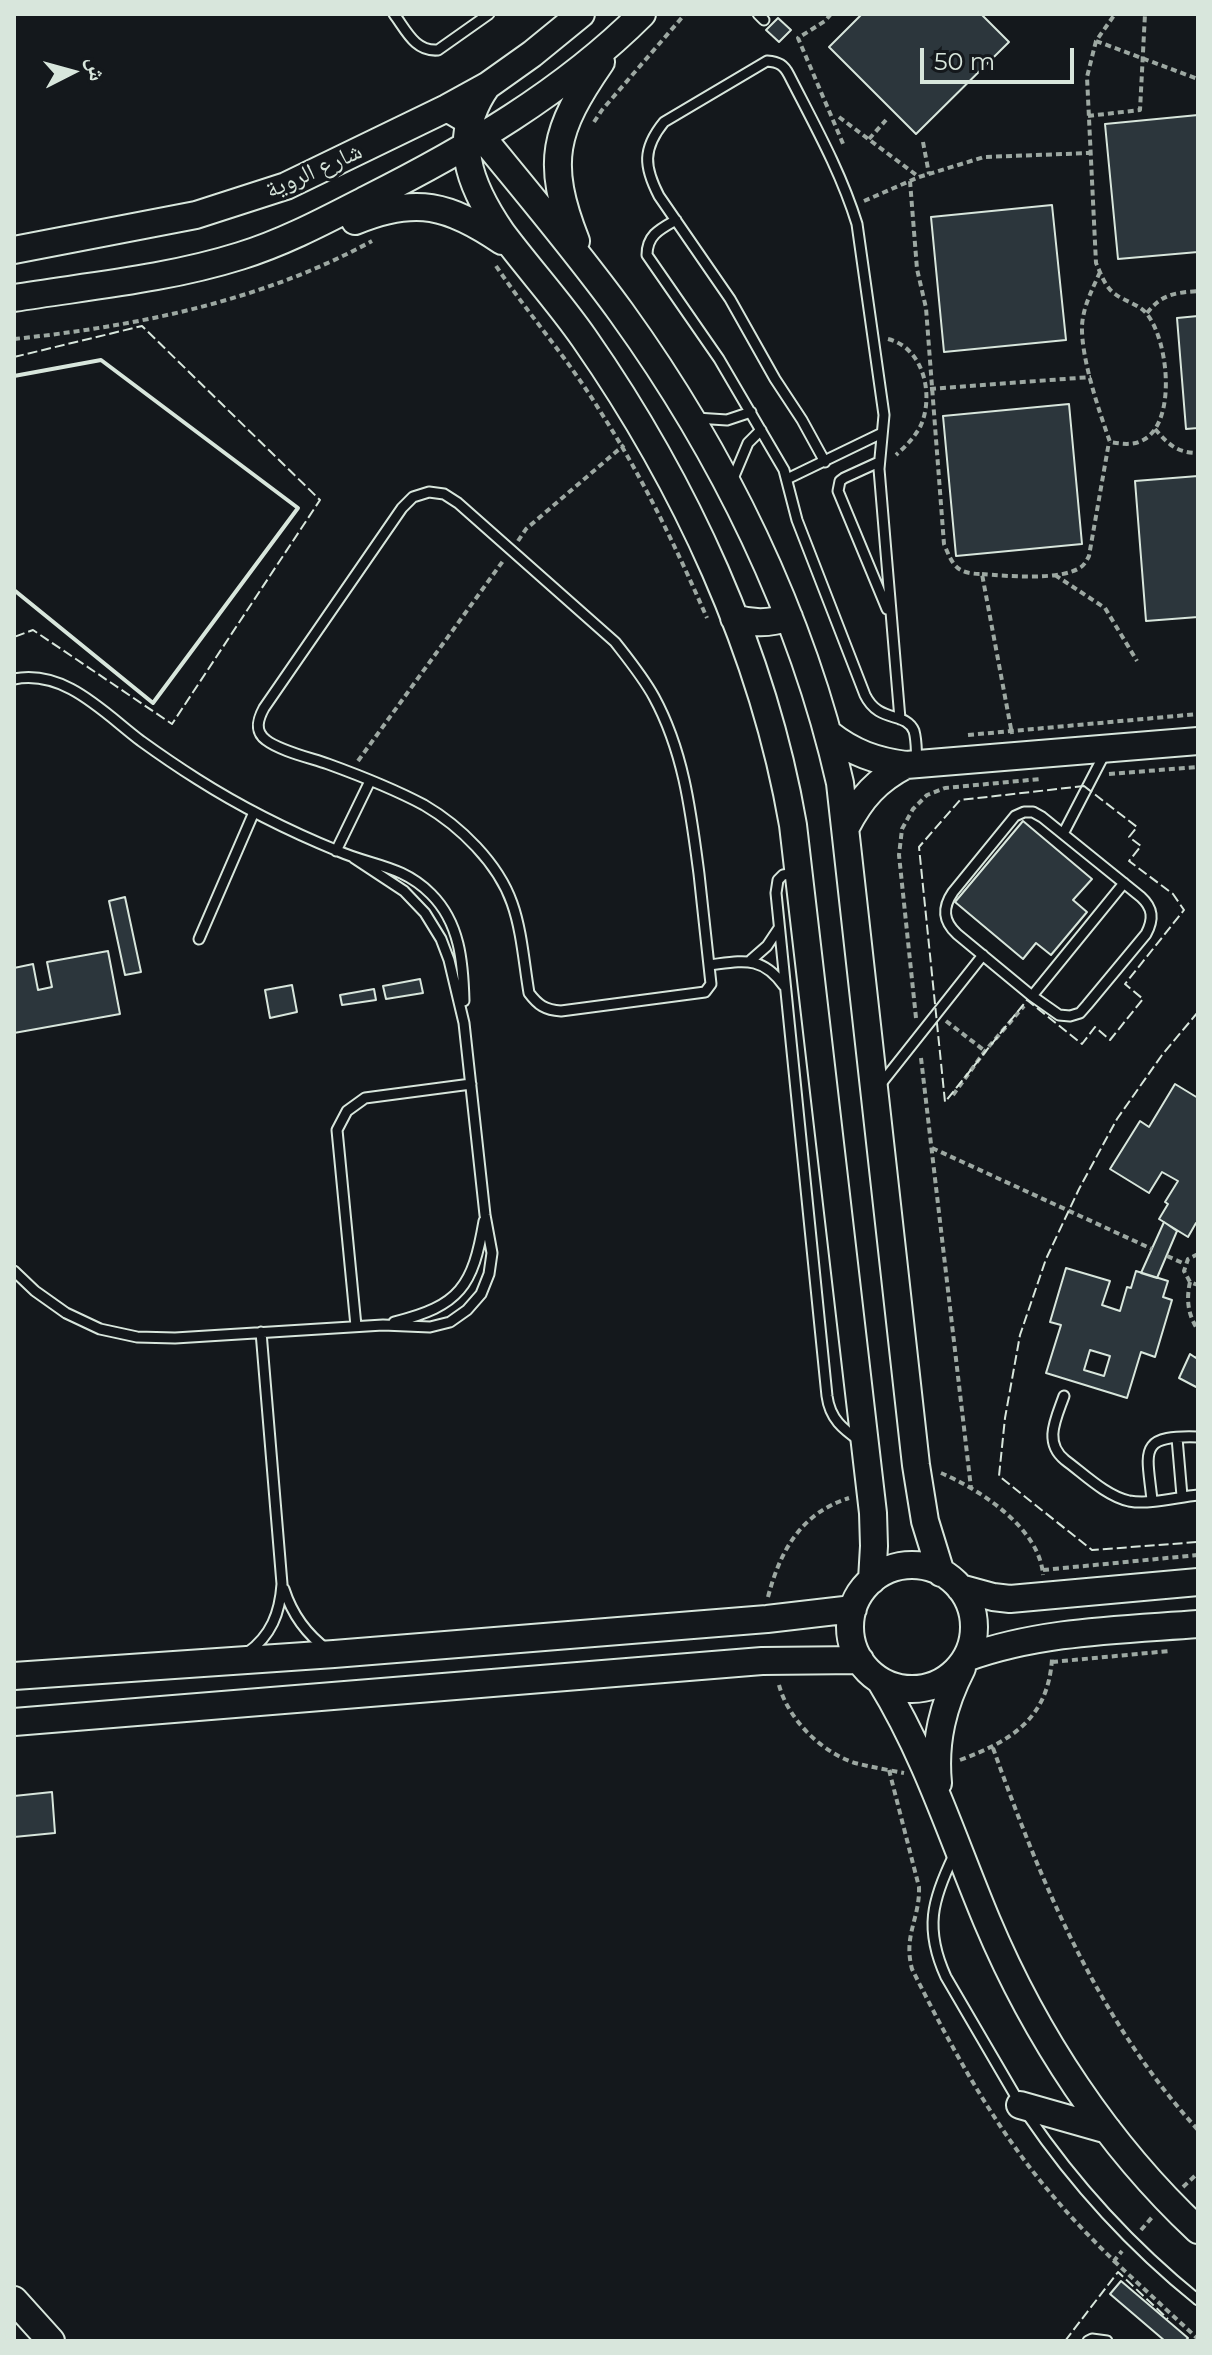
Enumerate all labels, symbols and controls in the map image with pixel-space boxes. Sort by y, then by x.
north arrow [32,32,112,112]
scale bar [924,32,1078,82]
text: 50 m [934,47,995,76]
text: ش [82,56,111,82]
street label: شارع الروية [261,137,367,205]

